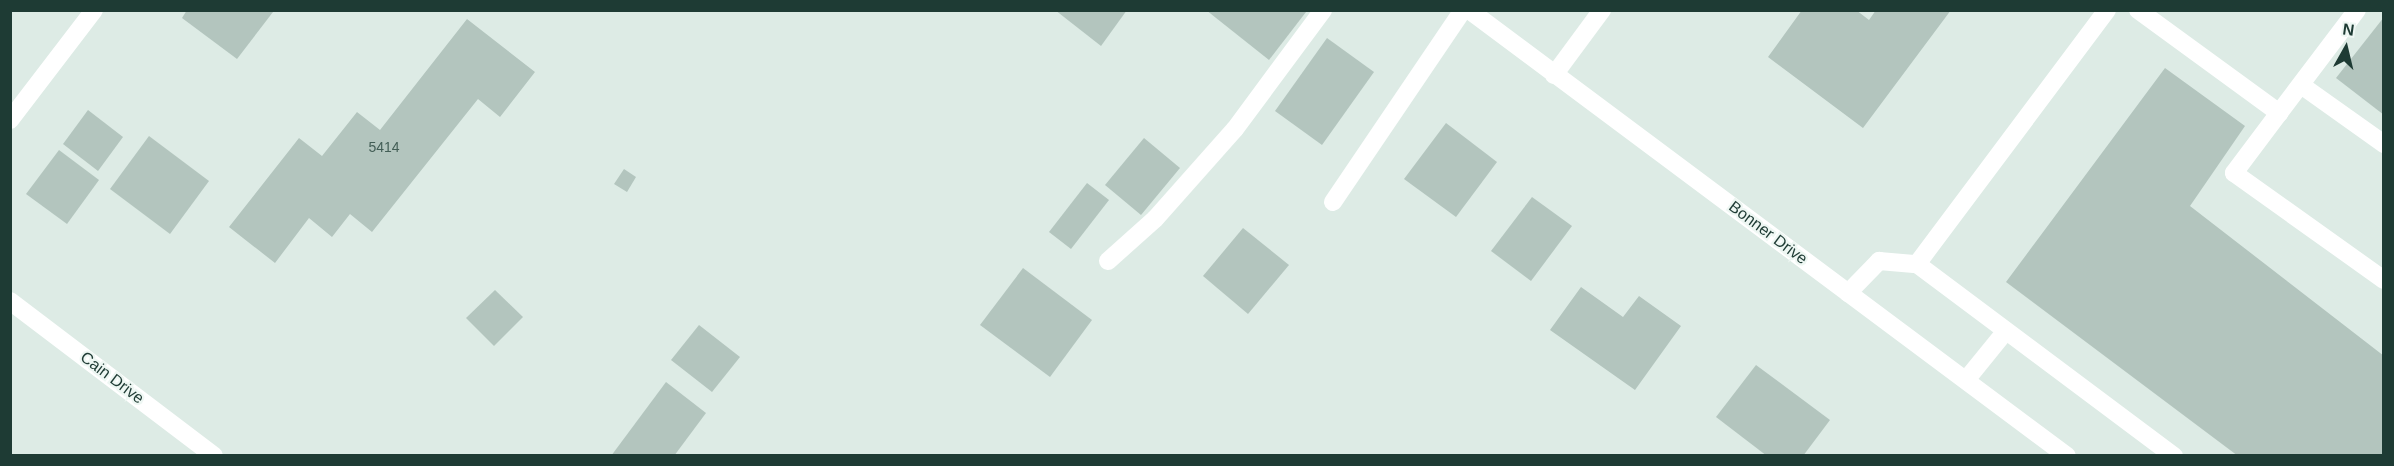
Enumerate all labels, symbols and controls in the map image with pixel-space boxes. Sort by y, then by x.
north arrow [2316,18,2376,78]
text: N [2342,20,2355,39]
house number: 5414 [368,139,400,155]
street label: Bonner Drive [1725,197,1811,269]
street label: Cain Drive [76,348,148,408]

